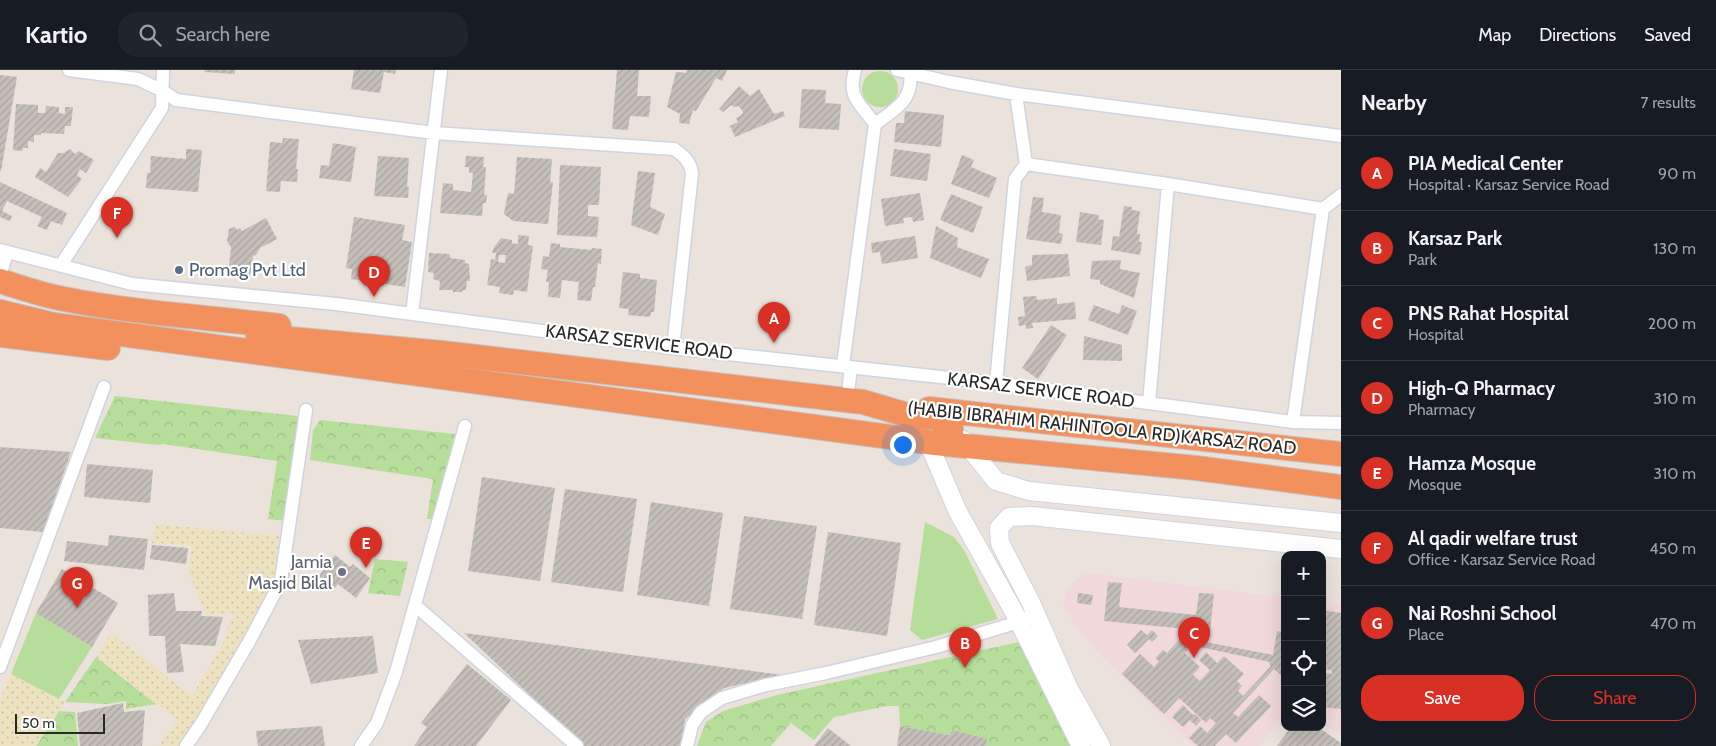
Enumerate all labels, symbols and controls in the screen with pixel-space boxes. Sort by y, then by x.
search box [118,12,468,57]
text: Kartio [25,20,88,49]
icon: search [136,21,164,49]
text: Search here [176,23,270,46]
text: Map [1478,24,1511,46]
text: Directions [1539,24,1616,46]
text: Saved [1644,24,1691,46]
text: Nearby [1361,90,1427,115]
text: 7 results [1641,93,1696,112]
text: PIA Medical Center [1408,152,1563,175]
text: A [1372,164,1382,183]
text: 90 m [1658,164,1696,183]
text: Hospital · Karsaz Service Road [1408,175,1609,194]
pin: F [101,197,133,238]
text: Karsaz Park [1408,227,1502,250]
text: B [1372,239,1382,258]
text: 130 m [1653,239,1696,258]
text: Park [1408,250,1437,269]
pin: D [358,256,390,297]
place label: Promag Pvt Ltd [189,259,306,281]
marker: Promag Pvt Ltd [173,264,185,276]
pin: A [758,302,790,343]
text: PNS Rahat Hospital [1408,302,1569,325]
text: C [1372,314,1382,333]
text: 200 m [1648,314,1696,333]
street label: KARSAZ SERVICE ROAD [544,320,734,364]
text: Hospital [1408,325,1464,344]
street label: KARSAZ SERVICE ROAD [946,368,1136,412]
text: High-Q Pharmacy [1408,377,1555,400]
text: D [1371,389,1383,408]
text: 310 m [1653,389,1696,408]
street label: (HABIB IBRAHIM RAHINTOOLA RD)KARSAZ ROAD [906,397,1298,459]
text: Pharmacy [1408,400,1476,419]
your location [890,432,916,458]
text: Hamza Mosque [1408,452,1536,475]
text: E [1372,464,1382,483]
text: 310 m [1653,464,1696,483]
text: Mosque [1408,475,1462,494]
pin: E [350,527,382,568]
text: Al qadir welfare trust [1408,527,1578,550]
text: F [1373,539,1381,558]
text: 450 m [1649,539,1696,558]
text: Office · Karsaz Service Road [1408,550,1595,569]
place label: Jamia Masjid Bilal [248,551,333,594]
map controls [1281,551,1326,731]
button: + [1281,551,1326,596]
marker: Jamia Masjid Bilal [336,566,348,578]
pin: G [61,567,93,608]
button: − [1281,596,1326,641]
text: Nai Roshni School [1408,602,1557,625]
text: G [1372,614,1382,633]
text: 470 m [1650,614,1696,633]
pin: C [1178,617,1210,658]
text: Place [1408,625,1444,644]
pin: B [949,627,981,668]
button: locate [1281,641,1326,686]
button: Save [1361,675,1524,721]
button: Share [1534,675,1696,721]
button: layers [1281,686,1326,731]
scale bar [15,711,105,734]
text: 50 m [22,714,55,732]

